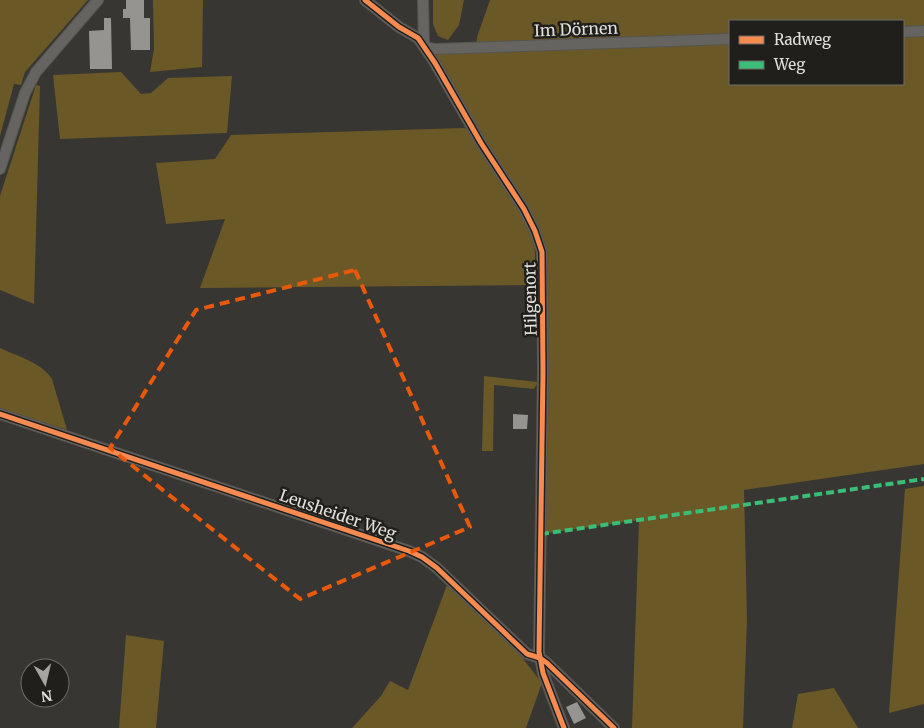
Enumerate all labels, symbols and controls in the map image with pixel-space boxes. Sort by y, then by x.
street label: Im Dörnen [534,18,619,40]
legend [729,20,904,85]
text: Radweg [774,30,831,49]
text: Weg [773,55,805,74]
street label: Hilgenort [519,261,541,336]
street label: Leusheider Weg [277,485,399,543]
north arrow [20,658,70,708]
text: N [40,686,54,706]

